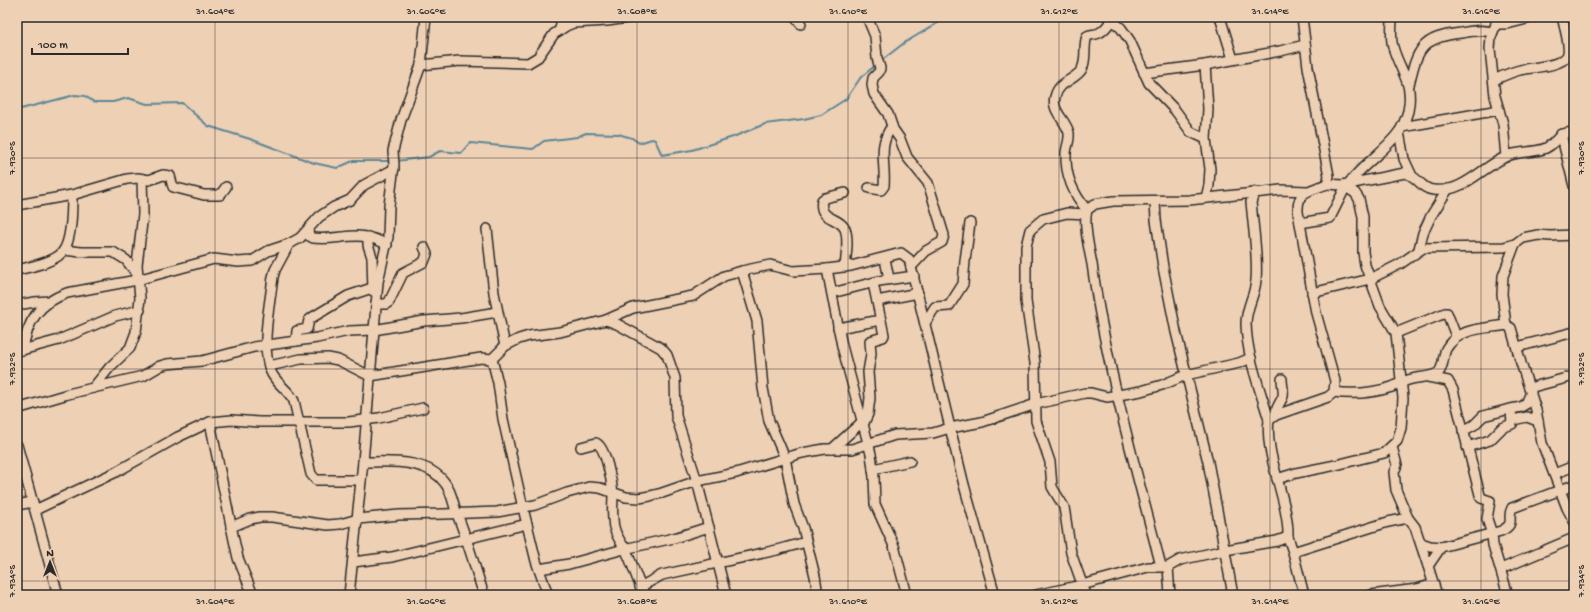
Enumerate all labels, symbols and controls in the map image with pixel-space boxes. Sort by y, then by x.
text: 31.604°E [195,6,235,18]
text: 31.606°E [406,6,446,18]
text: 31.608°E [616,6,657,18]
text: 31.610°E [828,6,868,18]
text: 31.612°E [1039,6,1078,18]
text: 31.614°E [1251,6,1289,18]
text: 31.616°E [1461,6,1500,18]
scale bar [32,30,128,56]
text: 100 m [37,39,68,53]
text: 7.930°S [7,141,19,176]
text: 7.930°S [1576,141,1588,176]
text: 7.932°S [7,352,19,386]
text: 7.932°S [1576,352,1588,386]
north arrow [30,542,70,582]
text: N [46,548,54,560]
text: 7.934°S [7,564,19,598]
text: 7.934°S [1576,564,1588,598]
text: 31.604°E [195,596,235,608]
text: 31.606°E [406,596,446,608]
text: 31.608°E [616,596,657,608]
text: 31.610°E [828,596,868,608]
text: 31.612°E [1039,596,1078,608]
text: 31.614°E [1251,596,1289,608]
text: 31.616°E [1461,596,1500,608]

